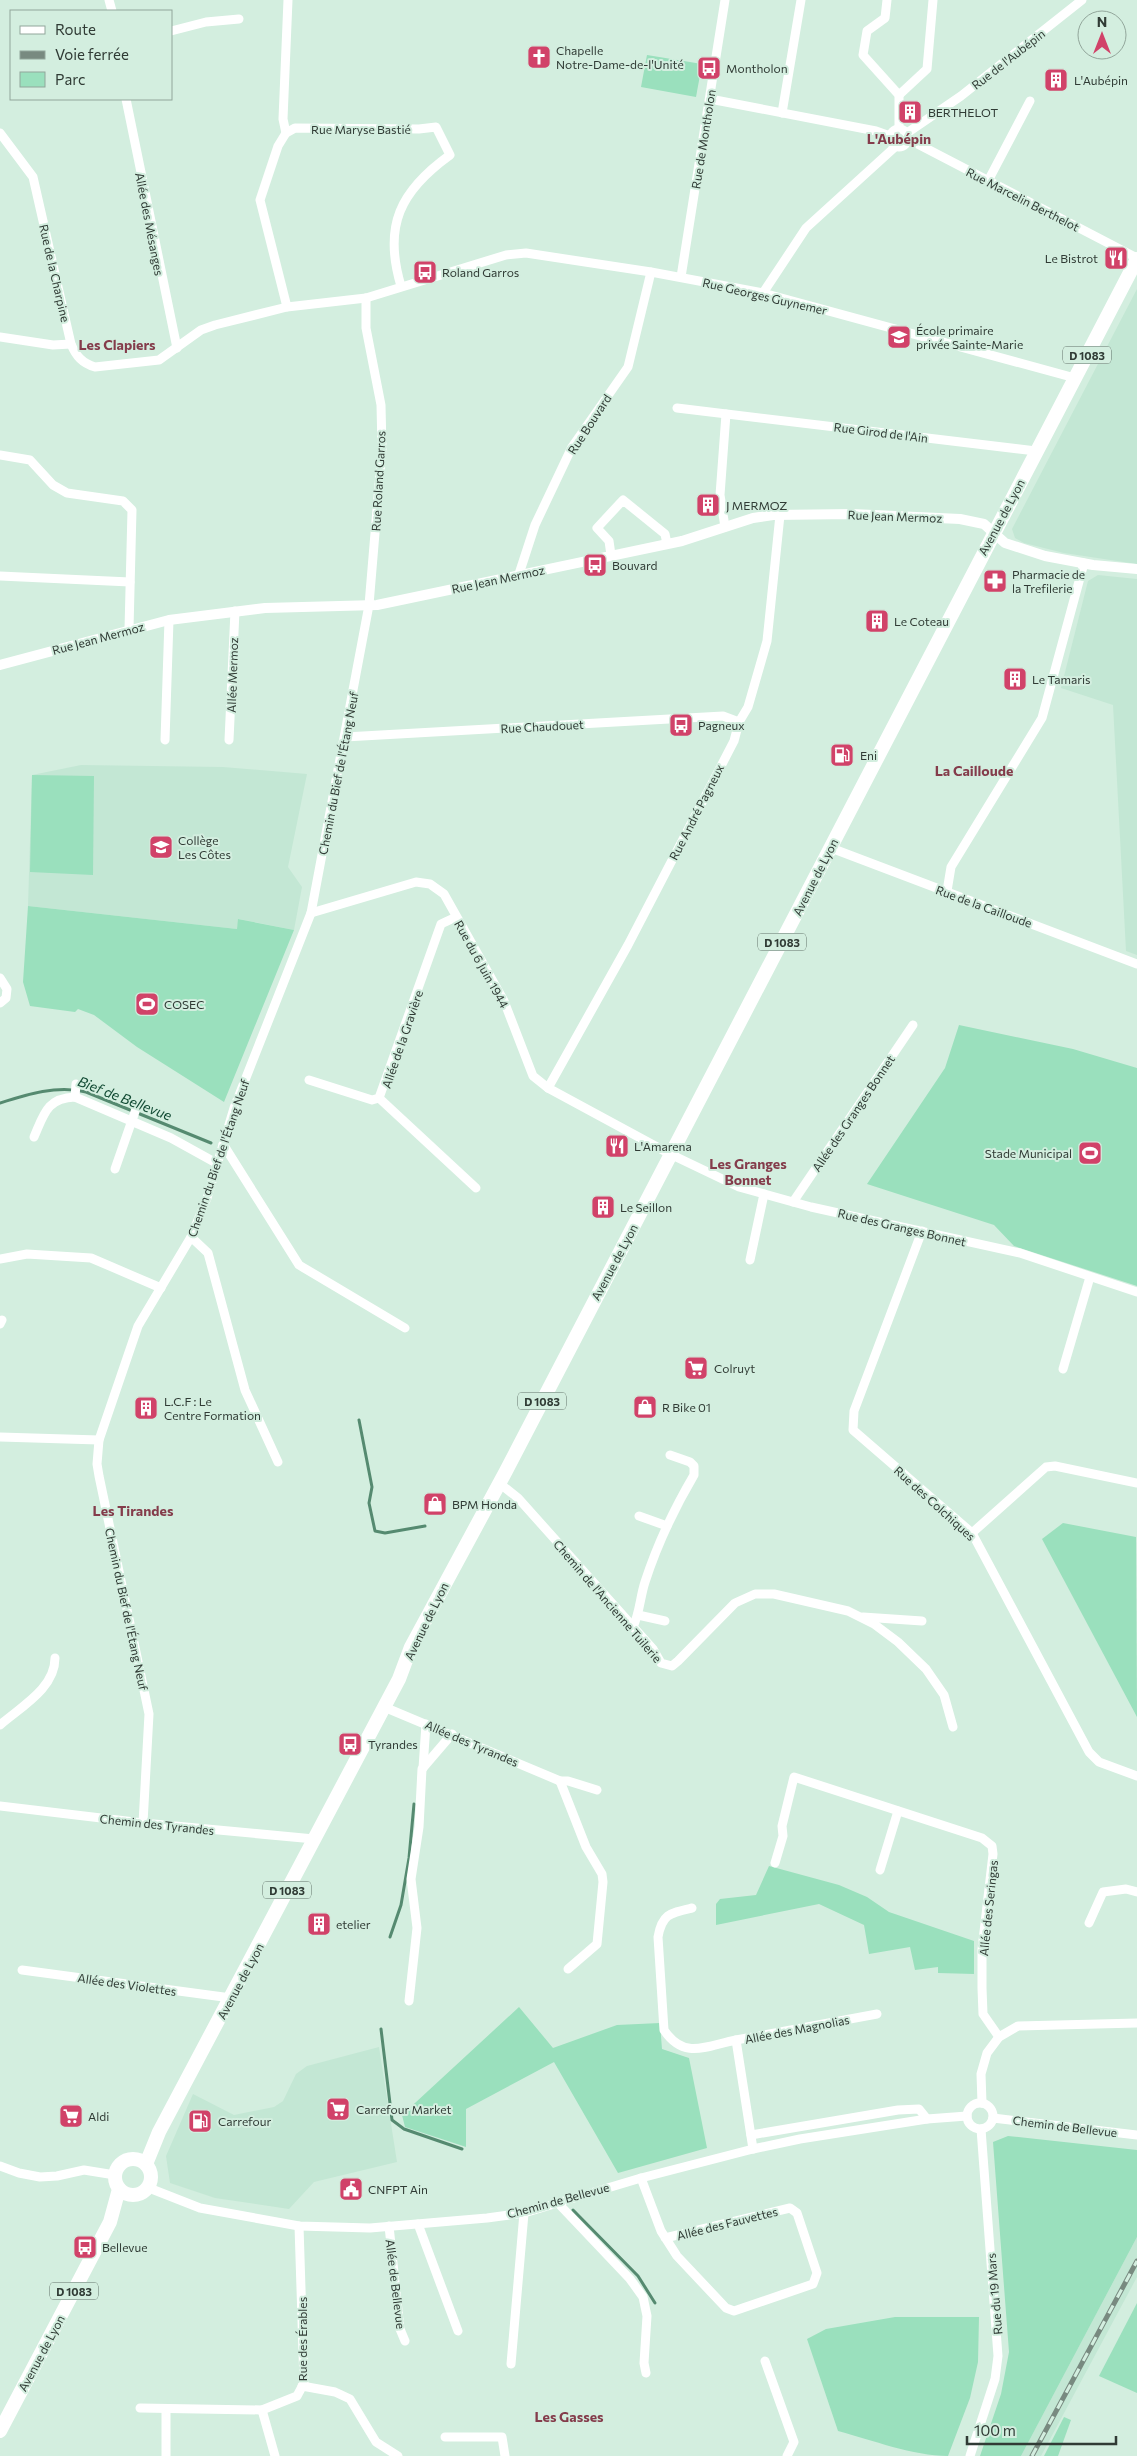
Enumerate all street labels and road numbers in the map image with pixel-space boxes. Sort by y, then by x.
street label: Rue de l'Aubépin [969,26,1047,92]
street label: Rue de Montholon [688,88,718,190]
street label: Rue Maryse Bastié [311,122,411,136]
street label: Rue Marcelin Berthelot [964,164,1082,234]
street label: Allée des Mésanges [133,171,167,277]
street label: Rue de la Charpine [37,223,73,323]
street label: Rue Georges Guynemer [701,275,829,317]
road number: D 1083 [1063,346,1111,364]
street label: Rue Bouvard [564,391,614,457]
street label: Rue Girod de l'Ain [833,419,929,445]
street label: Rue Roland Garros [368,430,388,532]
street label: Avenue de Lyon [975,476,1027,558]
street label: Rue Jean Mermoz [847,507,943,526]
street label: Rue Jean Mermoz [450,562,546,597]
street label: Rue Jean Mermoz [50,619,146,658]
street label: Allée Mermoz [224,637,240,713]
street label: Chemin du Bief de l'Étang Neuf [315,690,361,856]
street label: Rue Chaudouet [500,717,584,735]
street label: Rue André Pagneux [666,761,726,862]
street label: Avenue de Lyon [790,836,840,918]
street label: Rue de la Cailloude [934,882,1034,930]
street label: Rue du 6 Juin 1944 [451,918,512,1011]
road number: D 1083 [758,934,806,950]
street label: Allée de la Gravière [379,988,425,1090]
street label: Allée des Granges Bonnet [809,1052,897,1174]
street label: Chemin du Bief de l'Étang Neuf [184,1077,252,1239]
street label: Rue des Granges Bonnet [836,1205,968,1249]
street label: Avenue de Lyon [588,1221,640,1303]
road number: D 1083 [518,1392,566,1410]
street label: Rue des Colchiques [892,1463,978,1543]
street label: Chemin du Bief de l'Étang Neuf [103,1526,151,1692]
street label: Chemin de l'Ancienne Tuilerie [551,1537,665,1665]
street label: Avenue de Lyon [401,1580,451,1662]
street label: Allée des Tyrandes [423,1717,521,1769]
street label: Chemin des Tyrandes [99,1811,215,1837]
street label: Allée des Seringas [976,1859,1000,1957]
road number: D 1083 [263,1882,311,1898]
street label: Avenue de Lyon [214,1940,266,2022]
street label: Allée des Violettes [77,1970,177,1998]
street label: Allée des Magnolias [743,2012,851,2046]
street label: Chemin de Bellevue [1012,2113,1118,2139]
street label: Chemin de Bellevue [505,2180,611,2220]
street label: Allée des Fauvettes [675,2204,779,2242]
street label: Allée de Bellevue [384,2238,408,2330]
street label: Rue du 19 Mars [983,2253,1005,2335]
road number: D 1083 [50,2282,98,2300]
street label: Rue des Érables [295,2297,309,2381]
street label: Avenue de Lyon [15,2312,67,2394]

